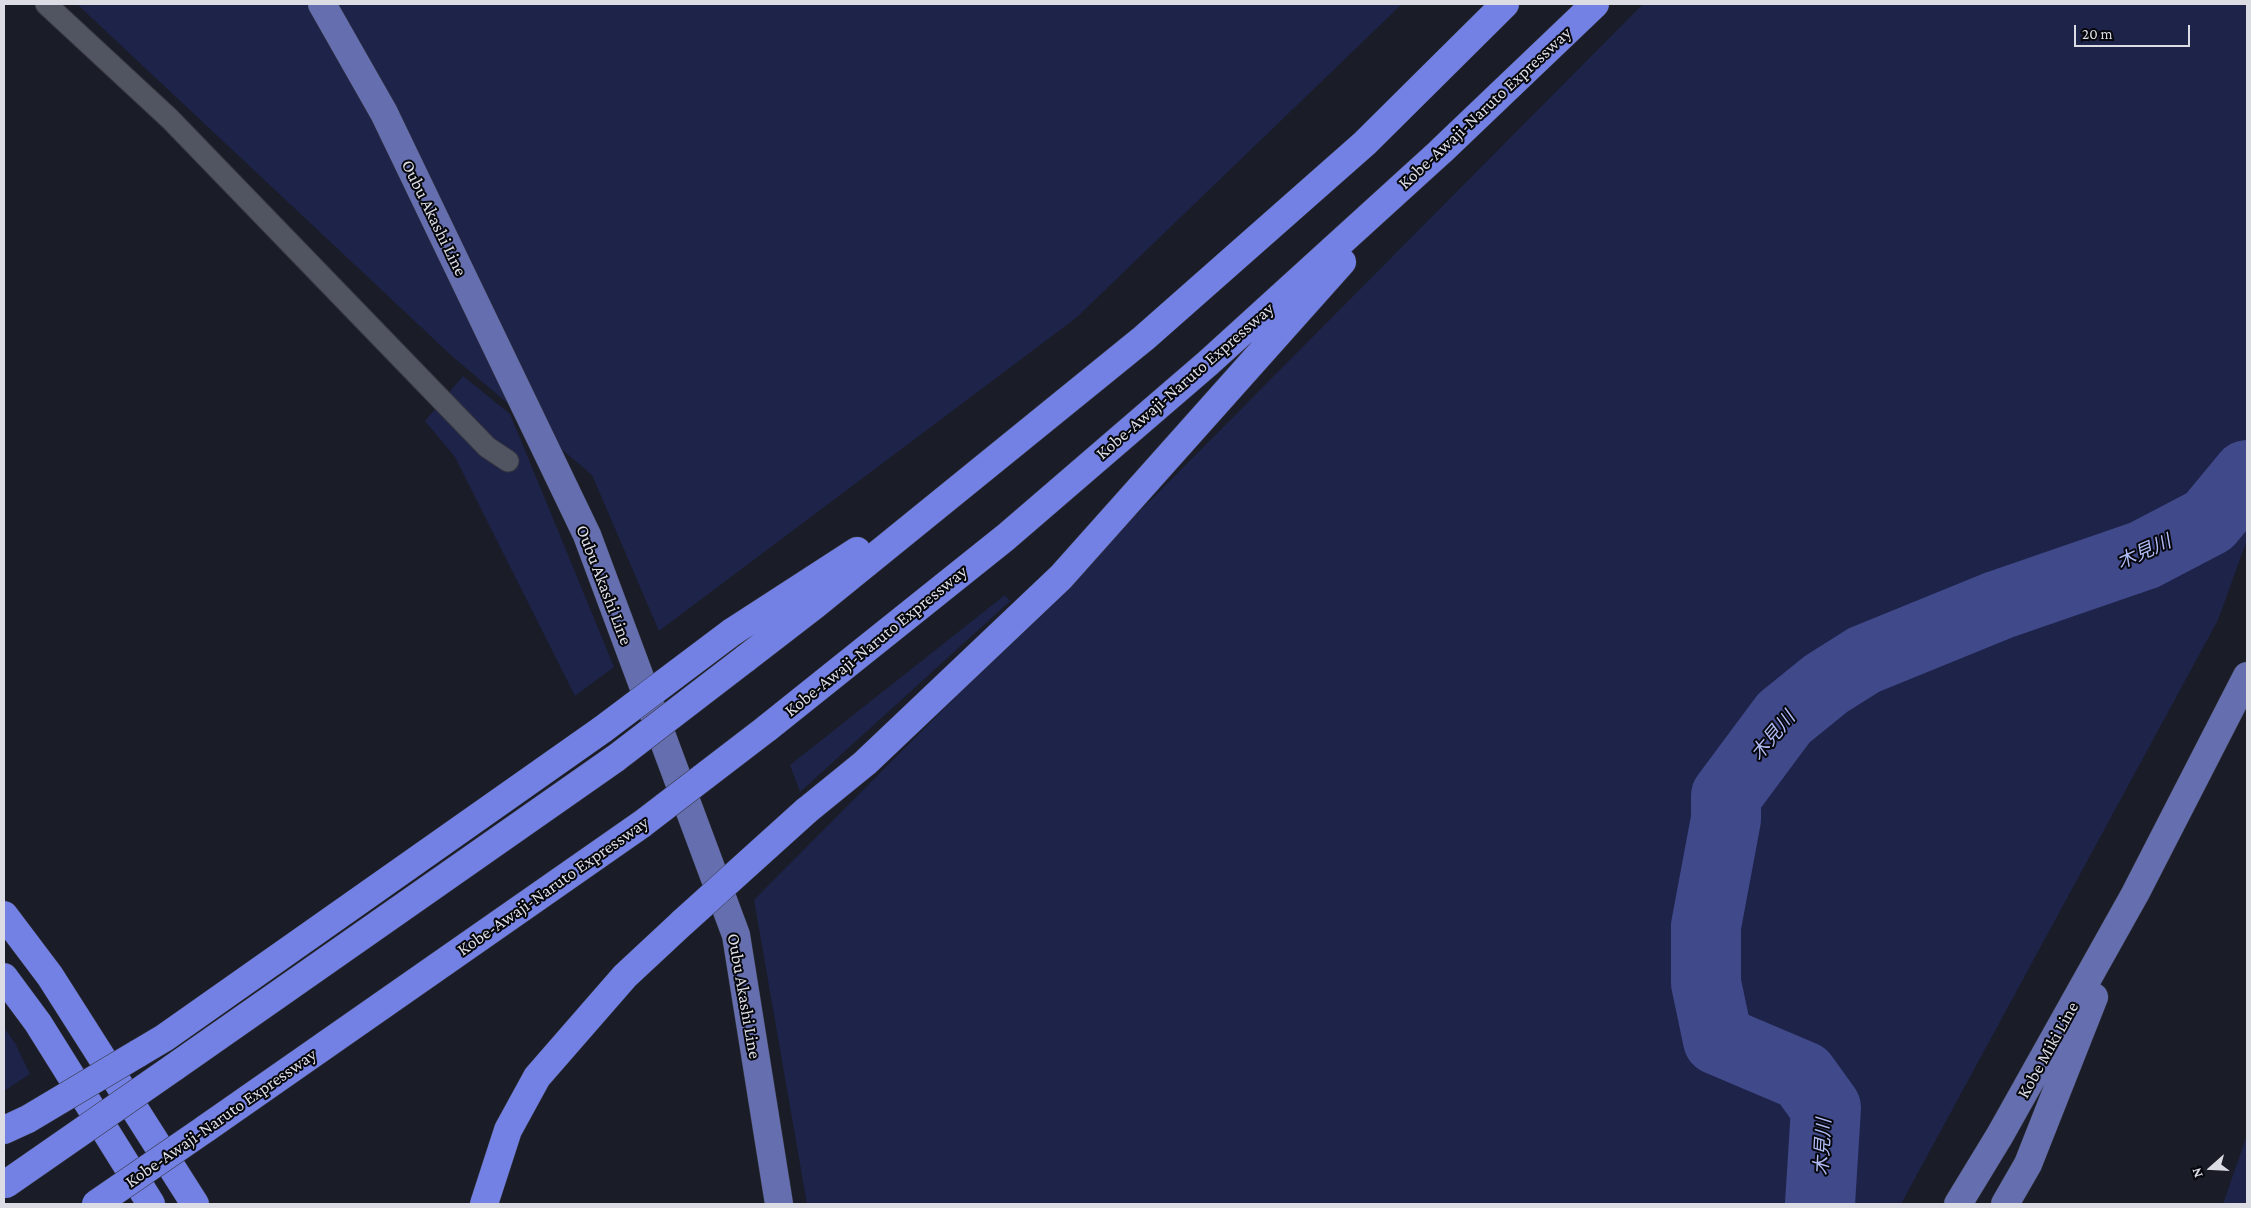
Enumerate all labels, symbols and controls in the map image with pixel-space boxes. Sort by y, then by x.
scale bar [2076,15,2192,47]
street label: Kobe-Awaji-Naruto Expressway [1394,22,1576,194]
text: 20 m [2082,26,2113,42]
street label: Oubu Akashi Line [396,156,472,280]
street label: Kobe-Awaji-Naruto Expressway [1092,298,1278,464]
street label: Oubu Akashi Line [571,522,637,648]
water label: 木見川 [2113,530,2175,574]
street label: Kobe-Awaji-Naruto Expressway [780,561,972,721]
water label: 木見川 [1746,707,1800,765]
street label: Kobe-Awaji-Naruto Expressway [453,812,653,960]
street label: Oubu Akashi Line [722,932,766,1060]
street label: Kobe Miki Line [2013,998,2083,1102]
street label: Kobe-Awaji-Naruto Expressway [121,1044,321,1192]
water label: 木見川 [1810,1118,1836,1176]
north arrow [2186,1143,2236,1193]
text: N [2188,1166,2206,1180]

